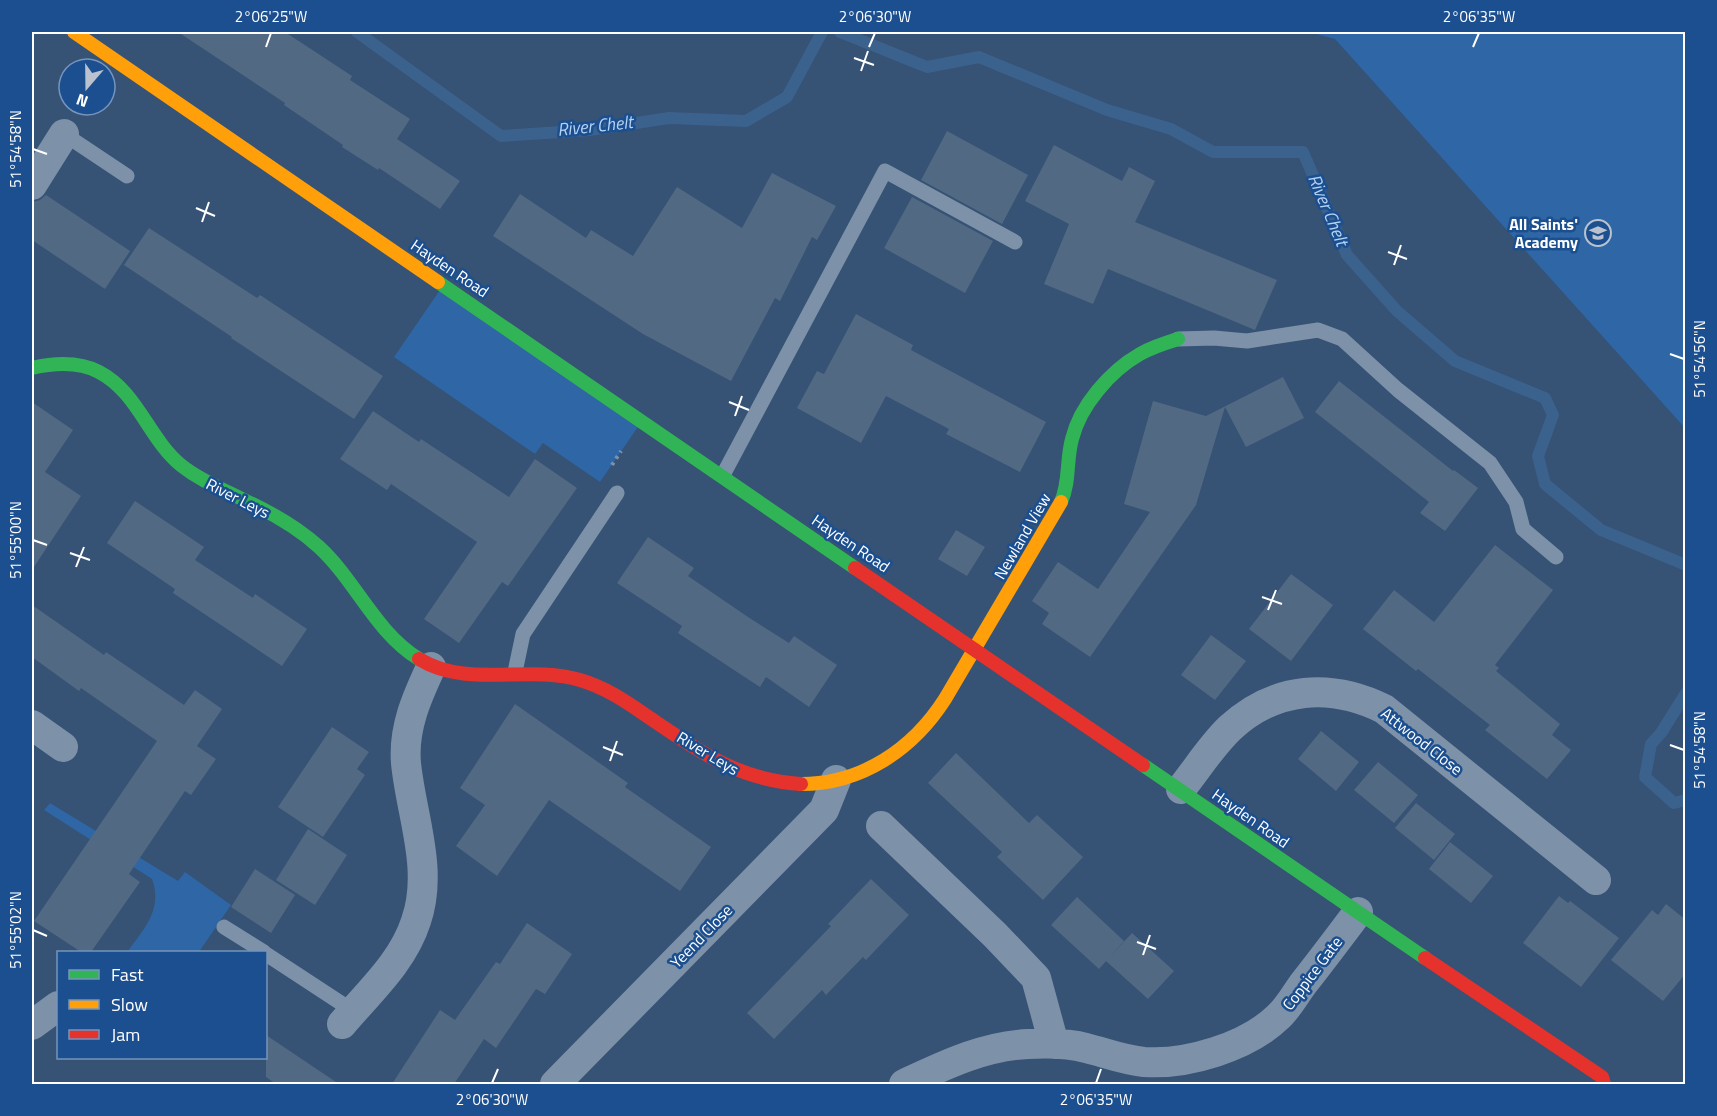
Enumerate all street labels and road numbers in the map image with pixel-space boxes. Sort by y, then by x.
street label: Hayden Road [406,233,494,303]
street label: River Leys [202,472,274,524]
street label: Newland View [988,488,1056,584]
street label: Hayden Road [807,508,895,578]
street label: Attwood Close [1376,701,1468,781]
street label: River Leys [672,725,744,781]
street label: Hayden Road [1207,782,1295,854]
street label: Yeend Close [664,899,738,973]
street label: Coppice Gate [1276,931,1348,1015]

